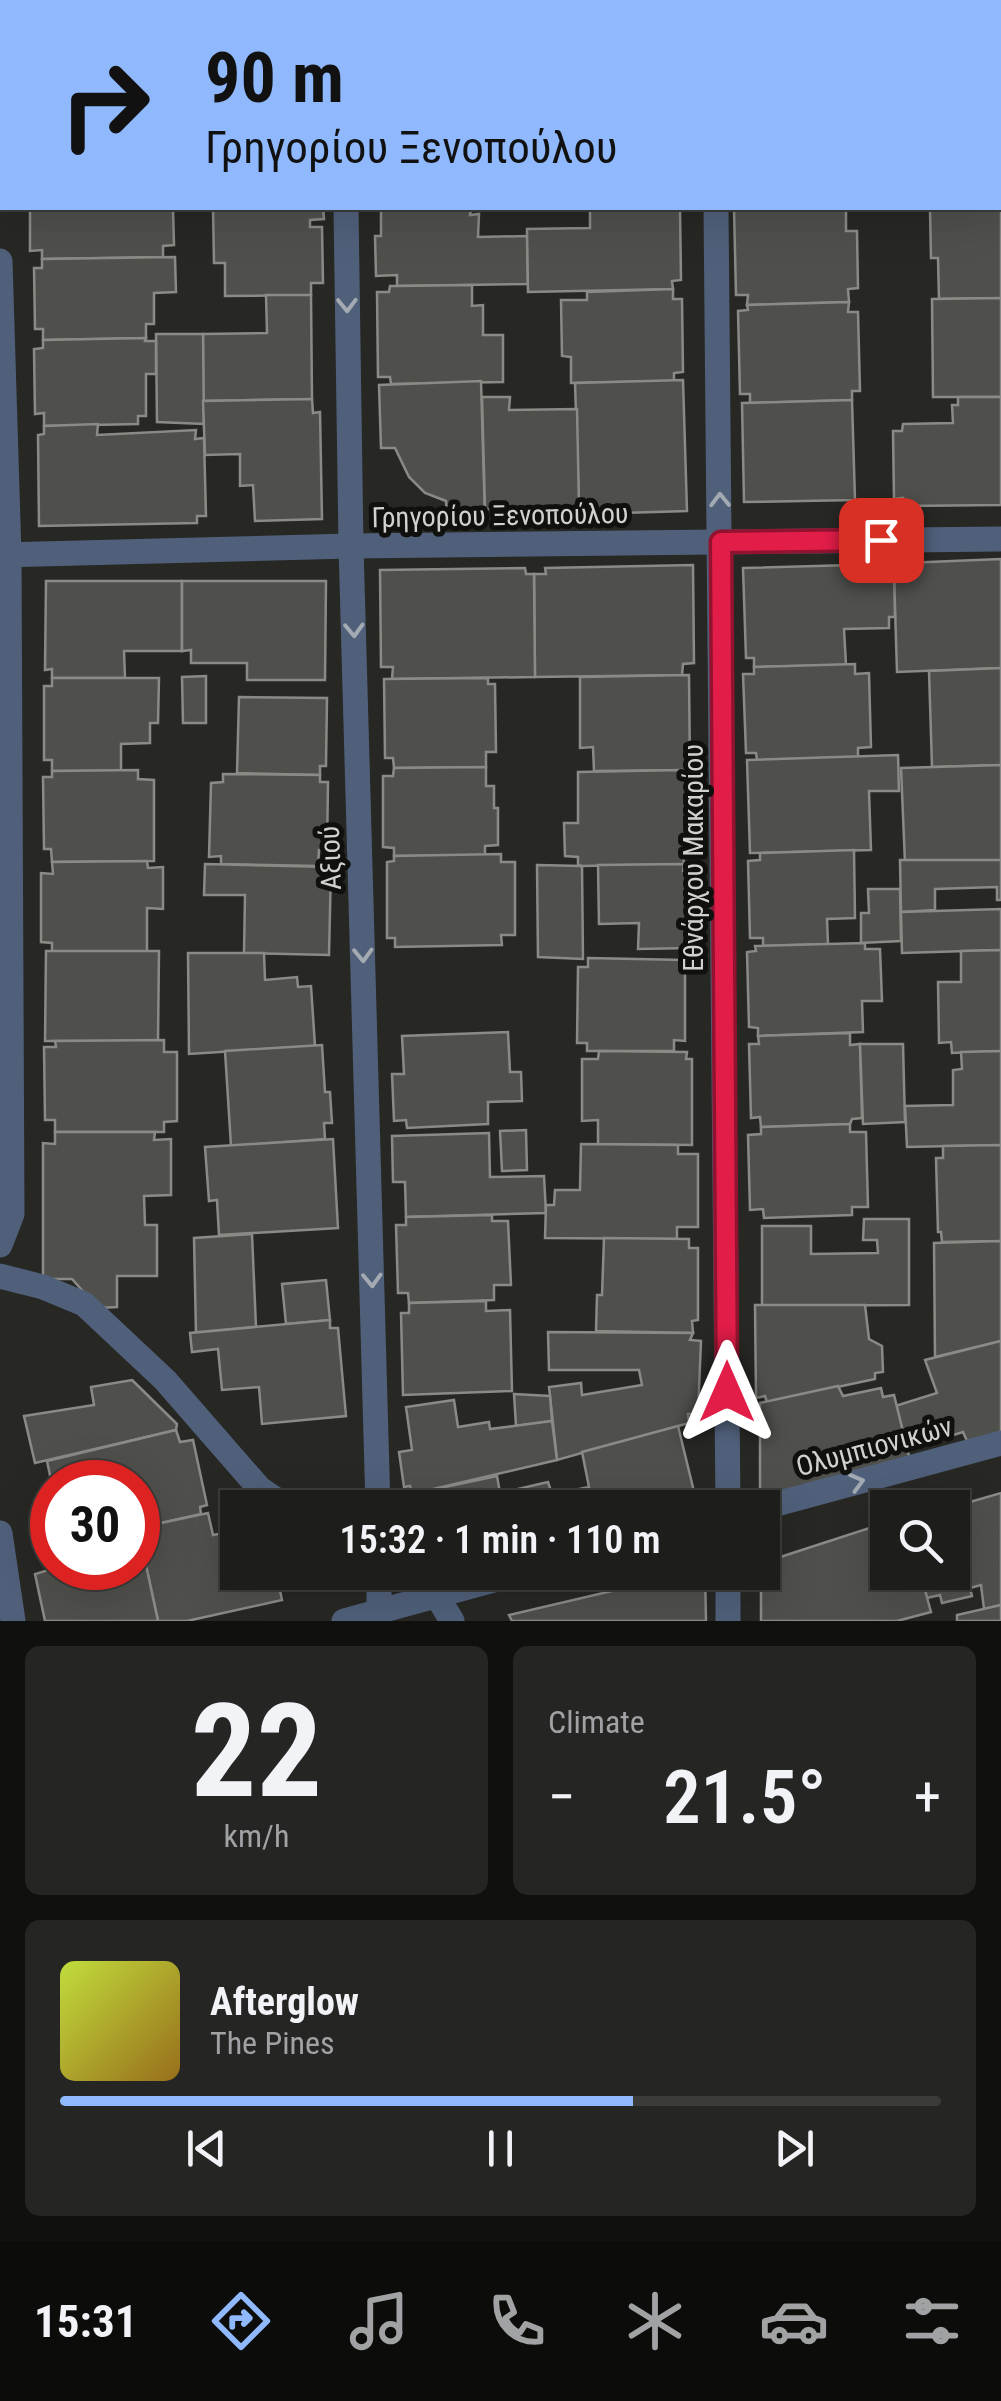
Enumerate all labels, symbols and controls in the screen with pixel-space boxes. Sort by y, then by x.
text: 90 m [205,37,344,119]
icon: right [40,40,170,170]
text: Γρηγορίου Ξενοπούλου [205,121,618,174]
one-way arrow [337,297,358,313]
one-way arrow [710,492,731,508]
street label: Γρηγορίου Ξενοπούλου [371,497,629,534]
pin [839,498,924,583]
icon: arrive [854,513,909,568]
one-way arrow [343,622,364,638]
street label: Εθνάρχου Μακαρίου [677,744,710,972]
street label: Αξιού [313,825,348,891]
one-way arrow [352,947,373,963]
one-way arrow [361,1272,382,1288]
position arrow [675,1340,779,1444]
street label: Ολυμπιονικών [792,1410,956,1483]
speed limit sign: 30 [30,1460,160,1590]
one-way arrow [847,1473,865,1494]
map controls [870,1490,970,1590]
button: search [870,1490,970,1590]
text: 15:32 · 1 min · 110 m [340,1518,660,1562]
text: 22 [191,1675,322,1828]
text: Climate [548,1703,645,1741]
text: 21.5° [663,1753,826,1841]
text: − [548,1765,576,1829]
text: + [914,1765,941,1829]
text: km/h [224,1817,289,1855]
text: Afterglow [210,1980,359,2024]
text: The Pines [210,2024,335,2062]
icon: previous [179,2121,234,2176]
icon: pause [473,2121,528,2176]
icon: next [767,2121,822,2176]
icon: directions [206,2286,276,2356]
icon: music [344,2286,414,2356]
icon: phone [482,2286,552,2356]
icon: climate [620,2286,690,2356]
icon: car [759,2286,829,2356]
icon: filters [897,2286,967,2356]
text: 15:31 [34,2295,137,2348]

